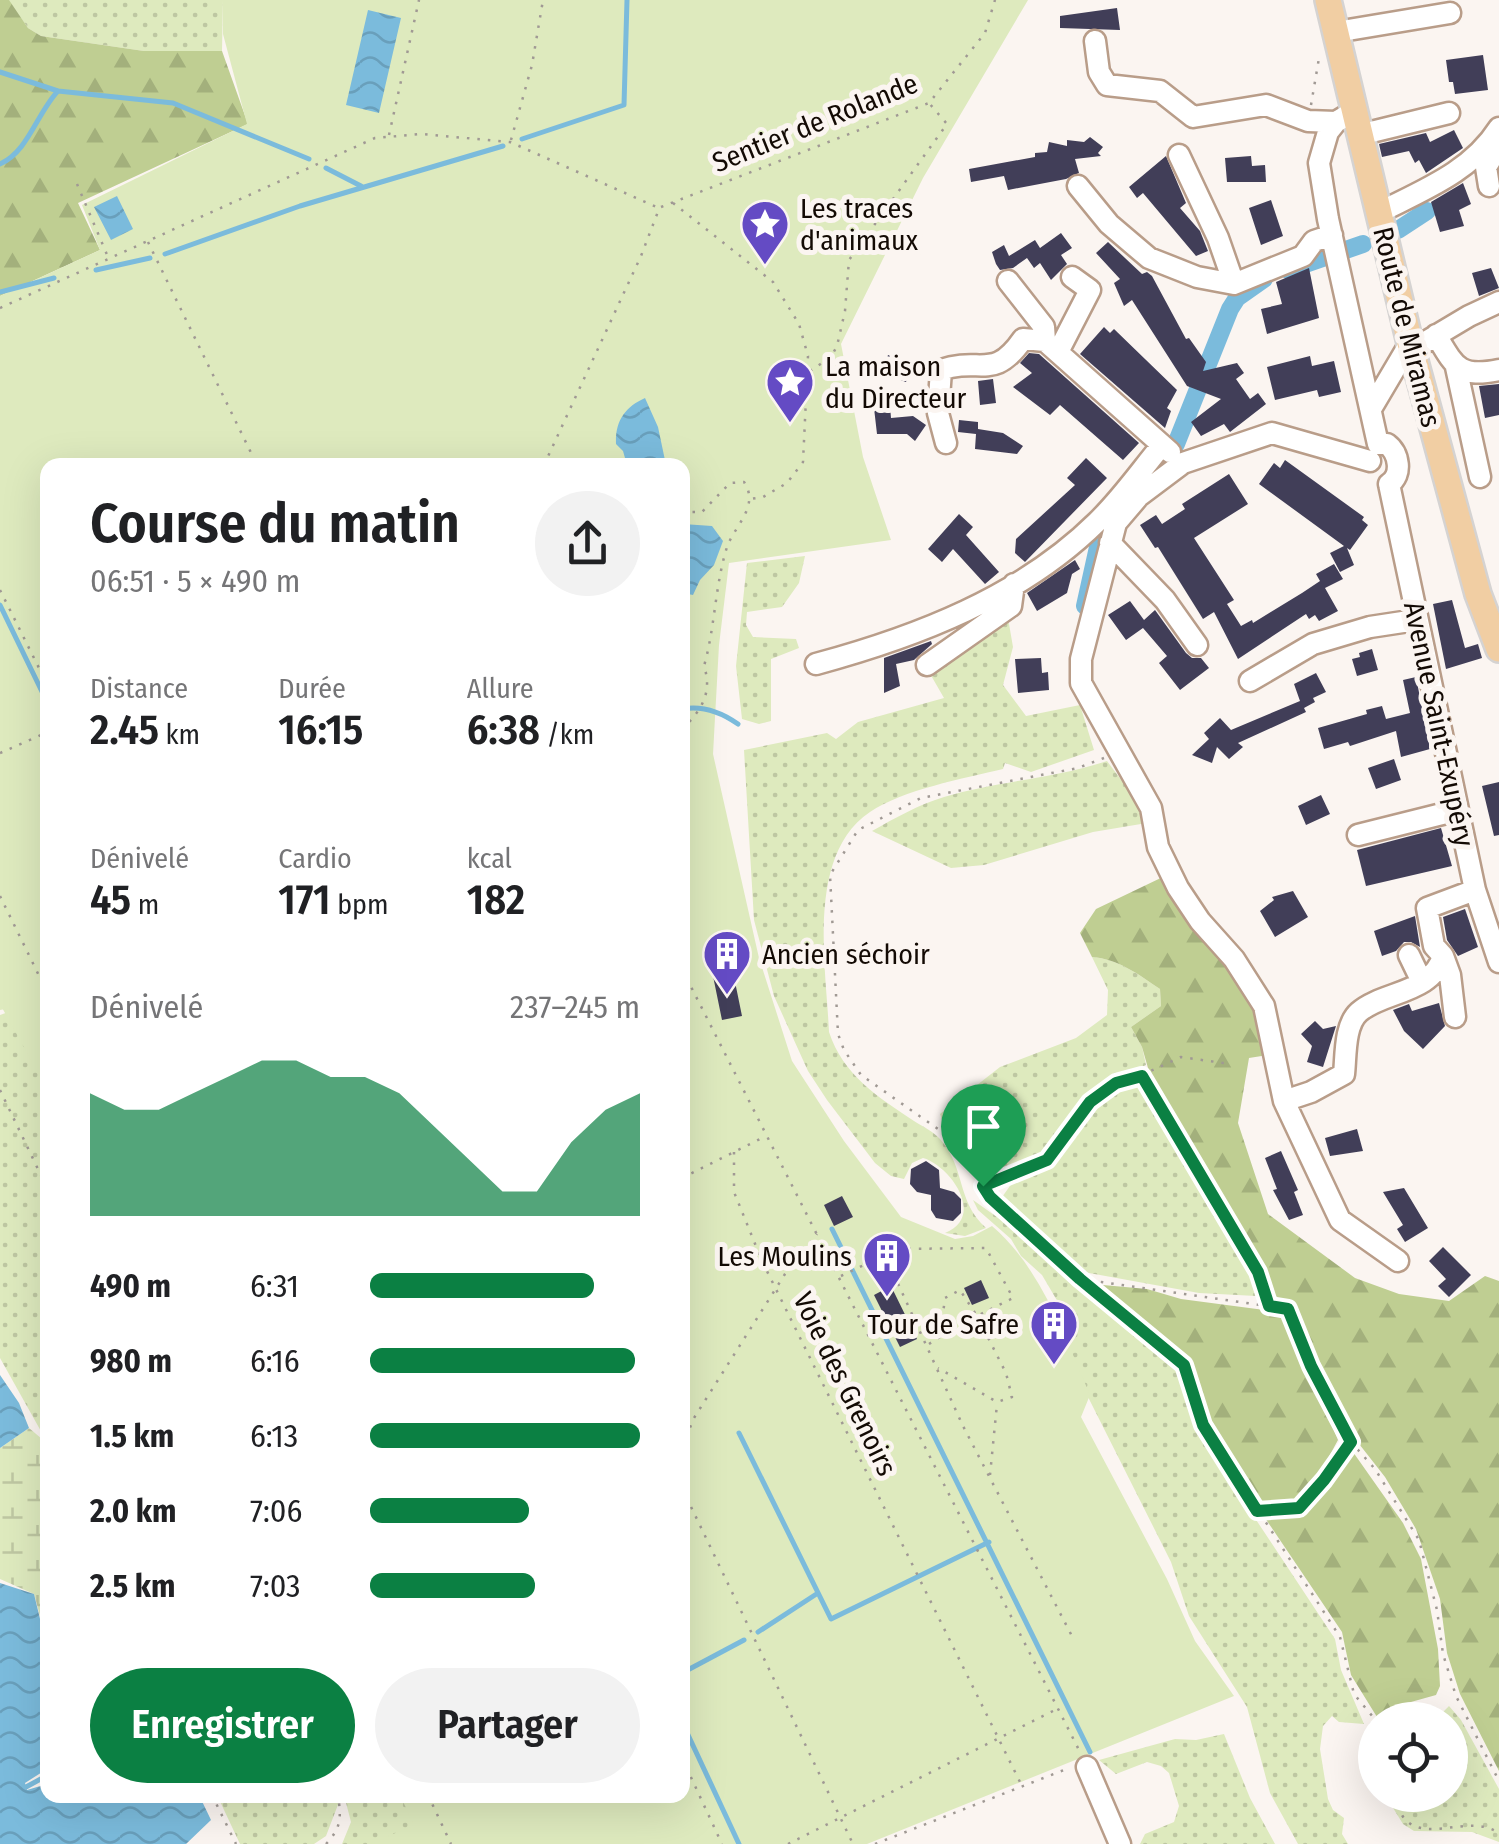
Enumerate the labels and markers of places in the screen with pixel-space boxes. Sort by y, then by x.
place label: Les traces d'animaux [800,192,919,257]
place icon: Les traces d'animaux [739,198,791,266]
place label: La maison du Directeur [825,350,967,415]
place icon: La maison du Directeur [764,356,816,424]
building icon: Ancien séchoir [701,928,753,996]
place label: Ancien séchoir [762,938,930,971]
pin [941,1084,1026,1187]
building icon: Les Moulins [861,1230,913,1298]
place label: Les Moulins [717,1240,852,1273]
building icon: Tour de Safre [1028,1298,1080,1366]
place label: Tour de Safre [867,1308,1019,1341]

